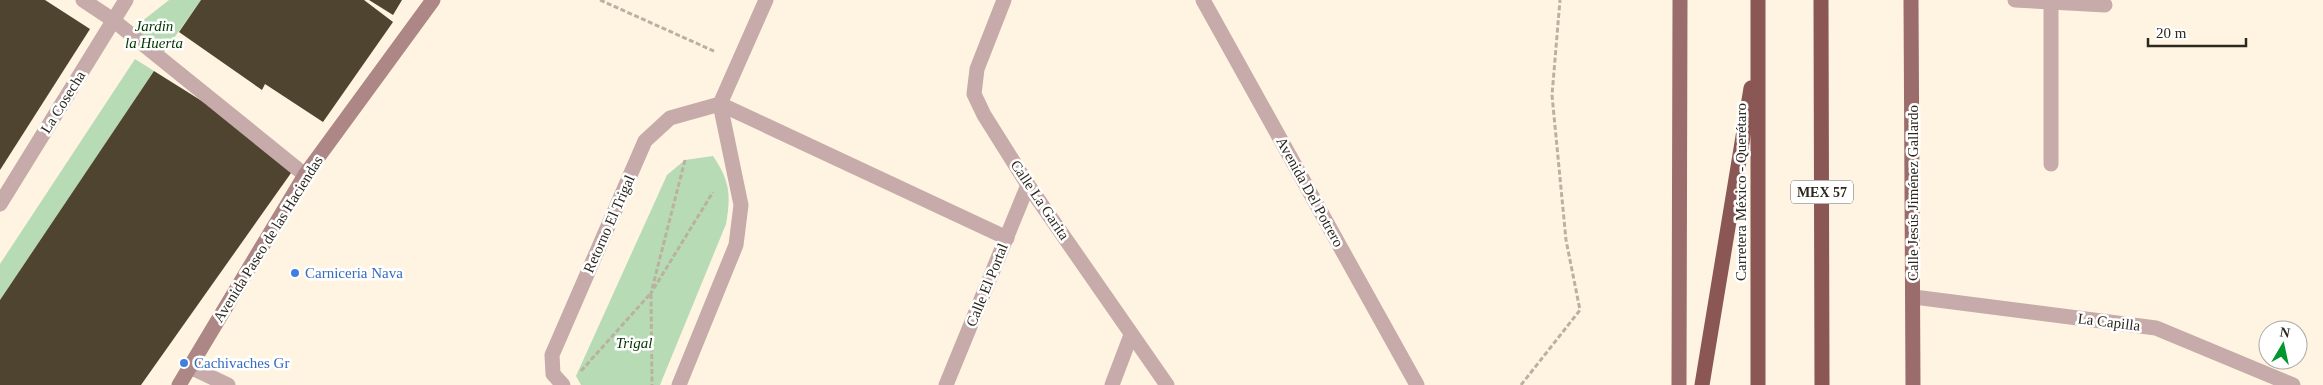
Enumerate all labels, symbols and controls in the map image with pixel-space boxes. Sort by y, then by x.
scale bar [2148,15,2246,47]
park label: Jardin la Huerta [125,18,183,51]
text: 20 m [2156,25,2187,41]
street label: La Cosecha [38,68,89,136]
street label: Carretera México - Querétaro [1733,103,1749,281]
street label: Calle Jesús Jiménez Gallardo [1905,105,1921,281]
street label: Avenida Del Potrero [1273,134,1347,250]
street label: Avenida Paseo de las Haciendas [210,153,326,325]
street label: Calle La Garita [1008,157,1073,243]
street label: Retorno El Trigal [580,173,638,275]
road number: MEX 57 [1791,180,1853,203]
street label: Calle El Portal [963,241,1011,329]
place label: Carniceria Nava [305,265,403,281]
marker: Carniceria Nava [289,267,301,279]
street label: La Capilla [2077,310,2142,334]
north arrow [2258,320,2308,370]
text: N [2279,324,2291,341]
park label: Trigal [616,335,652,351]
place label: Cachivaches Gr [194,355,289,371]
marker: Cachivaches Gr [178,357,190,369]

